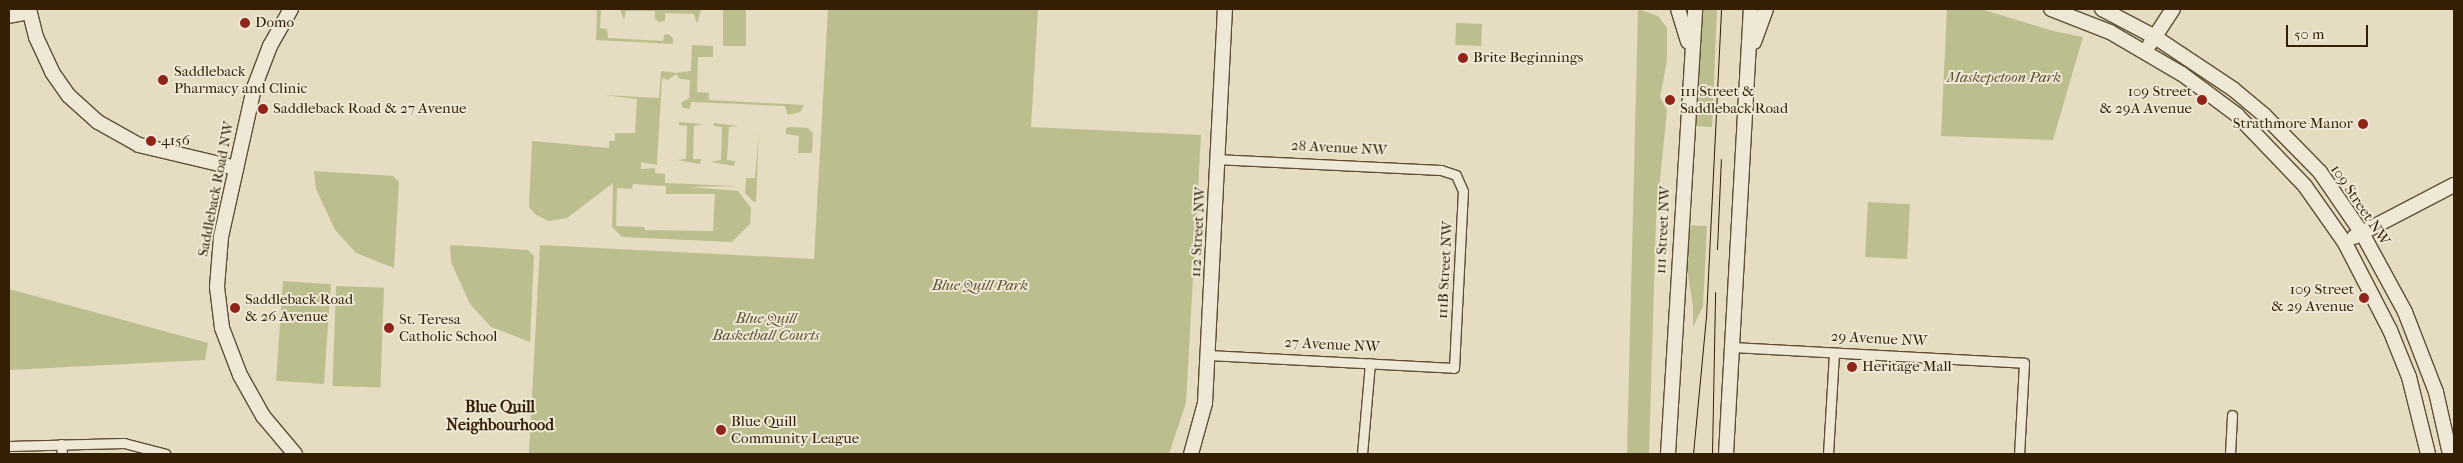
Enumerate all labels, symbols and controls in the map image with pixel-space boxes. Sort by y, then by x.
place label: Domo [255,14,294,32]
scale bar [2288,15,2370,47]
marker: Domo [239,17,251,29]
text: 50 m [2294,25,2324,43]
place label: Brite Beginnings [1473,49,1583,67]
marker: Brite Beginnings [1457,52,1469,64]
place label: Saddleback Pharmacy and Clinic [174,62,307,97]
park label: Maskepetoon Park [1947,69,2061,87]
marker: Saddleback Pharmacy and Clinic [156,73,170,87]
place label: 111 Street & Saddleback Road [1680,82,1788,117]
place label: 109 Street & 29A Avenue [2100,82,2192,117]
marker: 111 Street & Saddleback Road [1664,94,1676,106]
marker: 109 Street & 29A Avenue [2196,94,2208,106]
place label: Saddleback Road & 27 Avenue [273,100,466,118]
marker: Saddleback Road & 27 Avenue [257,103,269,115]
place label: Strathmore Manor [2233,115,2353,133]
marker: Strathmore Manor [2357,118,2369,130]
street label: Saddleback Road NW [194,120,238,258]
place label: 4156 [161,132,190,150]
marker: 4156 [145,135,157,147]
street label: 28 Avenue NW [1291,136,1387,160]
street label: 109 Street NW [2326,161,2394,249]
street label: 112 Street NW [1187,186,1209,278]
street label: 111 Street NW [1652,186,1674,274]
street label: 111B Street NW [1433,221,1457,319]
park label: Blue Quill Park [932,277,1028,295]
place label: 109 Street & 29 Avenue [2271,280,2354,315]
place label: Saddleback Road & 26 Avenue [245,290,353,325]
marker: 109 Street & 29 Avenue [2358,292,2370,304]
marker: Saddleback Road & 26 Avenue [229,302,241,314]
park label: Blue Quill Basketball Courts [713,309,819,344]
place label: St. Teresa Catholic School [399,310,497,345]
marker: St. Teresa Catholic School [383,322,395,334]
street label: 29 Avenue NW [1830,327,1928,351]
street label: 27 Avenue NW [1284,334,1380,356]
place label: Heritage Mall [1862,358,1952,376]
marker: Heritage Mall [1846,361,1858,373]
district label: Blue Quill Neighbourhood [446,397,554,435]
place label: Blue Quill Community League [731,412,859,447]
marker: Blue Quill Community League [715,424,727,436]

